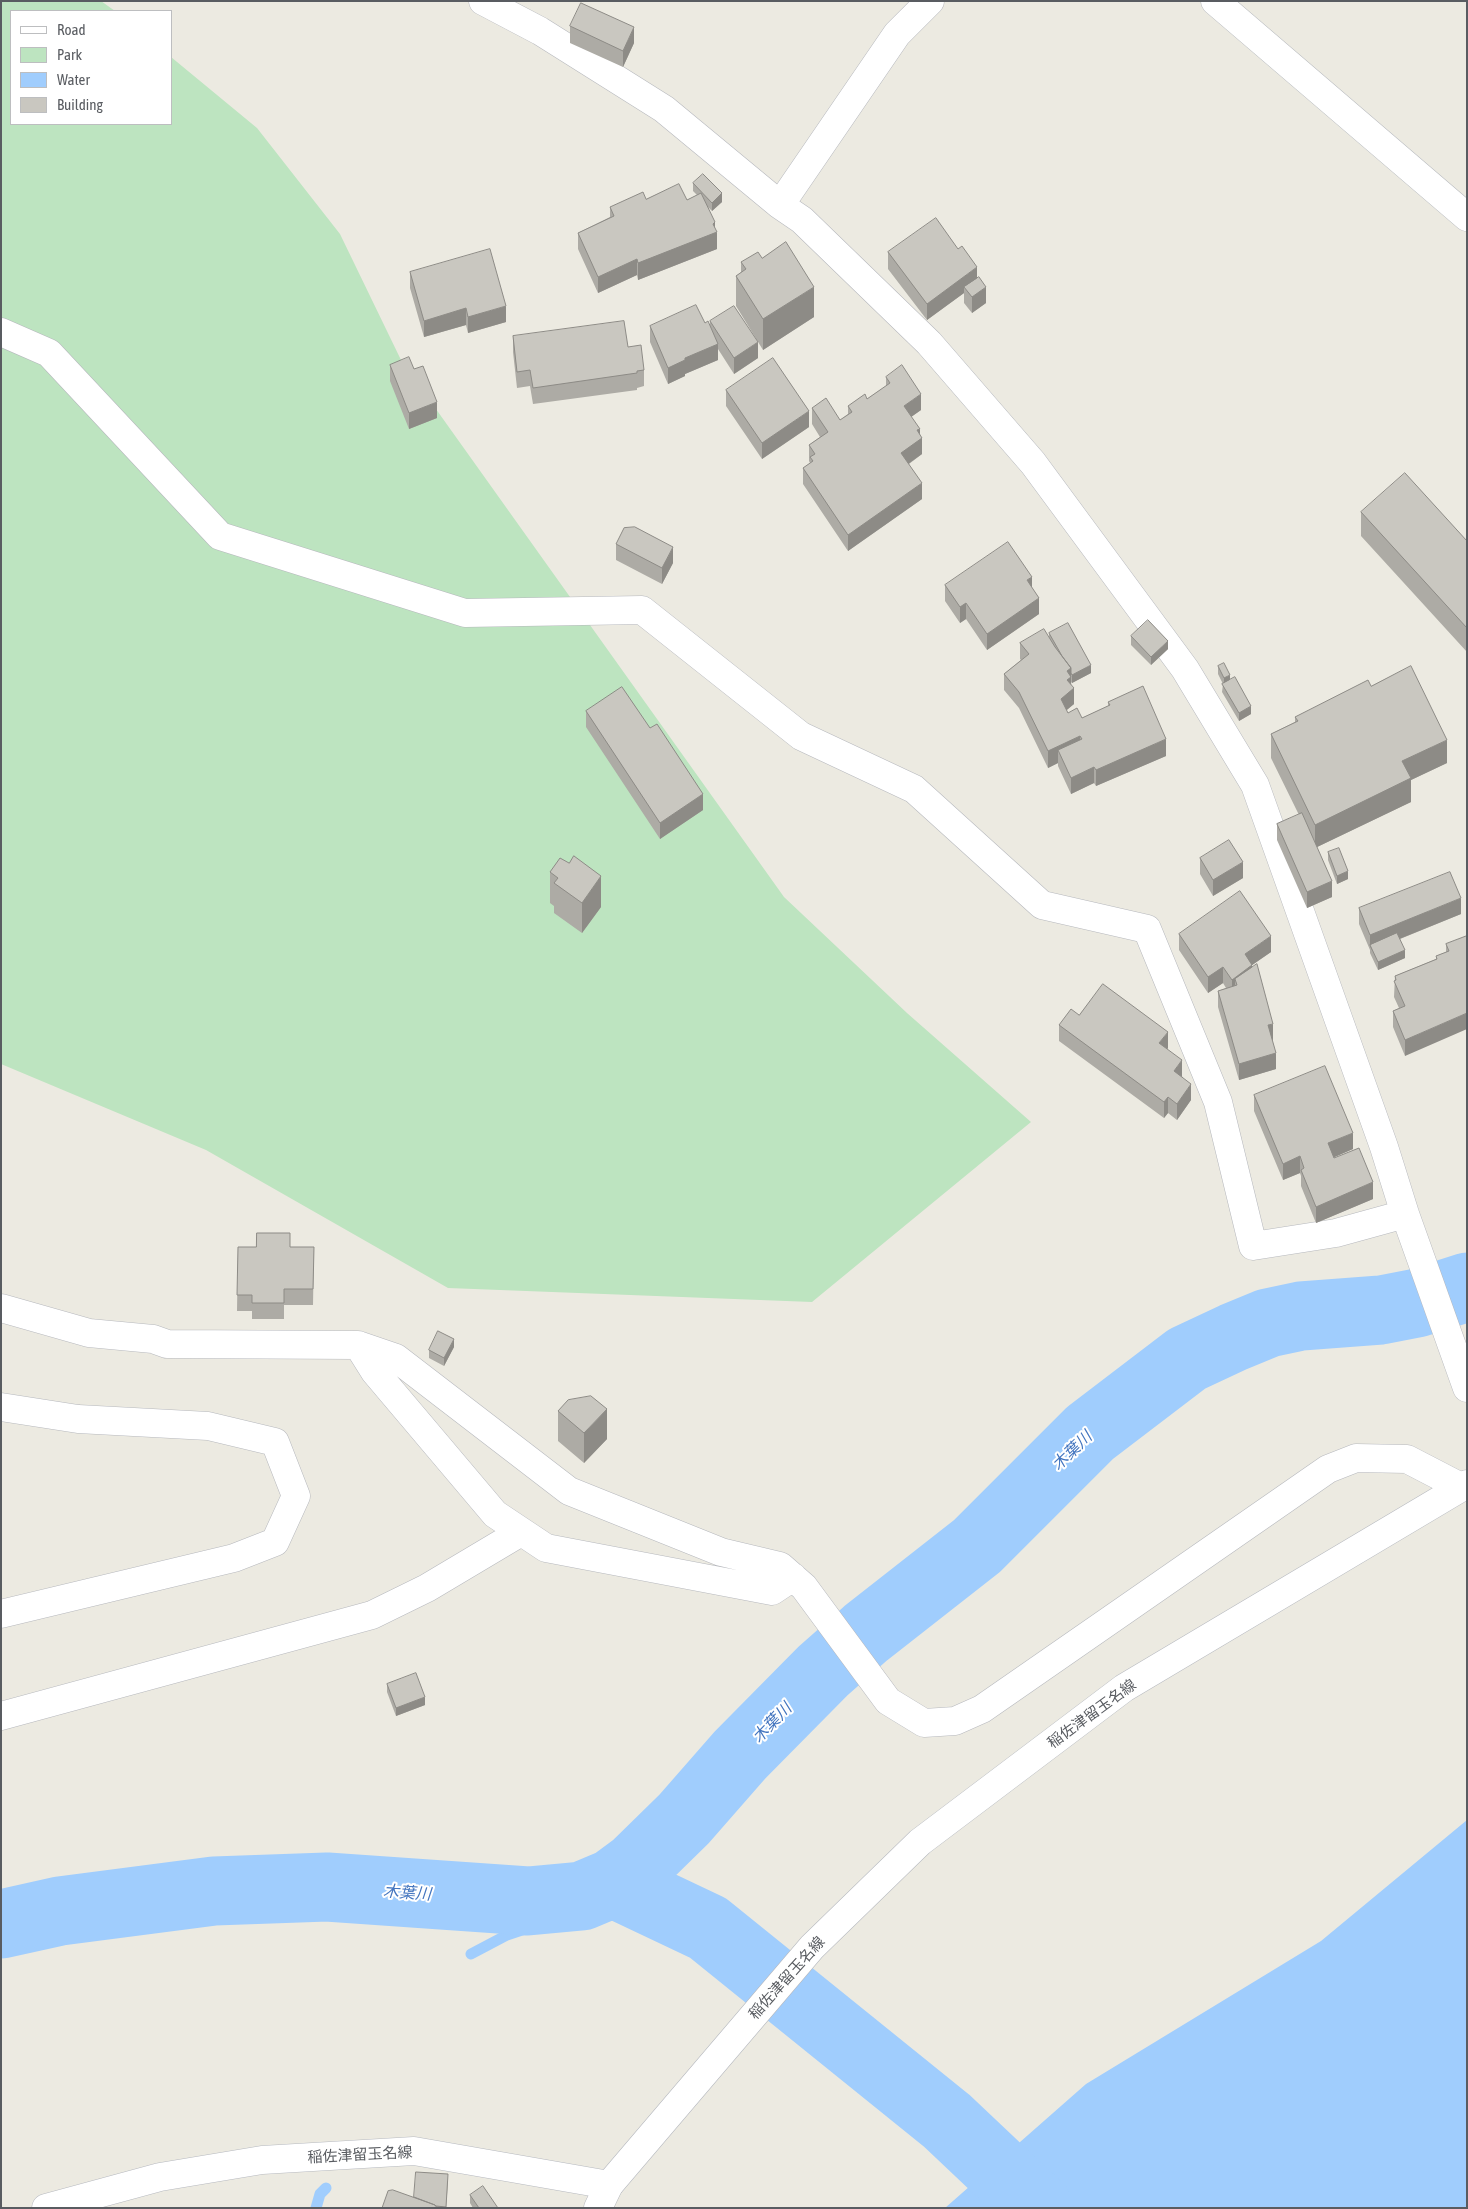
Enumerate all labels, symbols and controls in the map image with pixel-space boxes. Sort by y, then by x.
legend [10,10,172,125]
text: Road [57,21,86,38]
text: Park [57,46,82,63]
text: Water [57,71,90,88]
text: Building [57,96,103,113]
water label: 木葉川 [1048,1427,1096,1475]
street label: 稲佐津留玉名線 [1044,1676,1140,1752]
water label: 木葉川 [748,1699,796,1747]
water label: 木葉川 [382,1882,432,1904]
street label: 稲佐津留玉名線 [745,1933,829,2023]
street label: 稲佐津留玉名線 [307,2143,413,2167]

